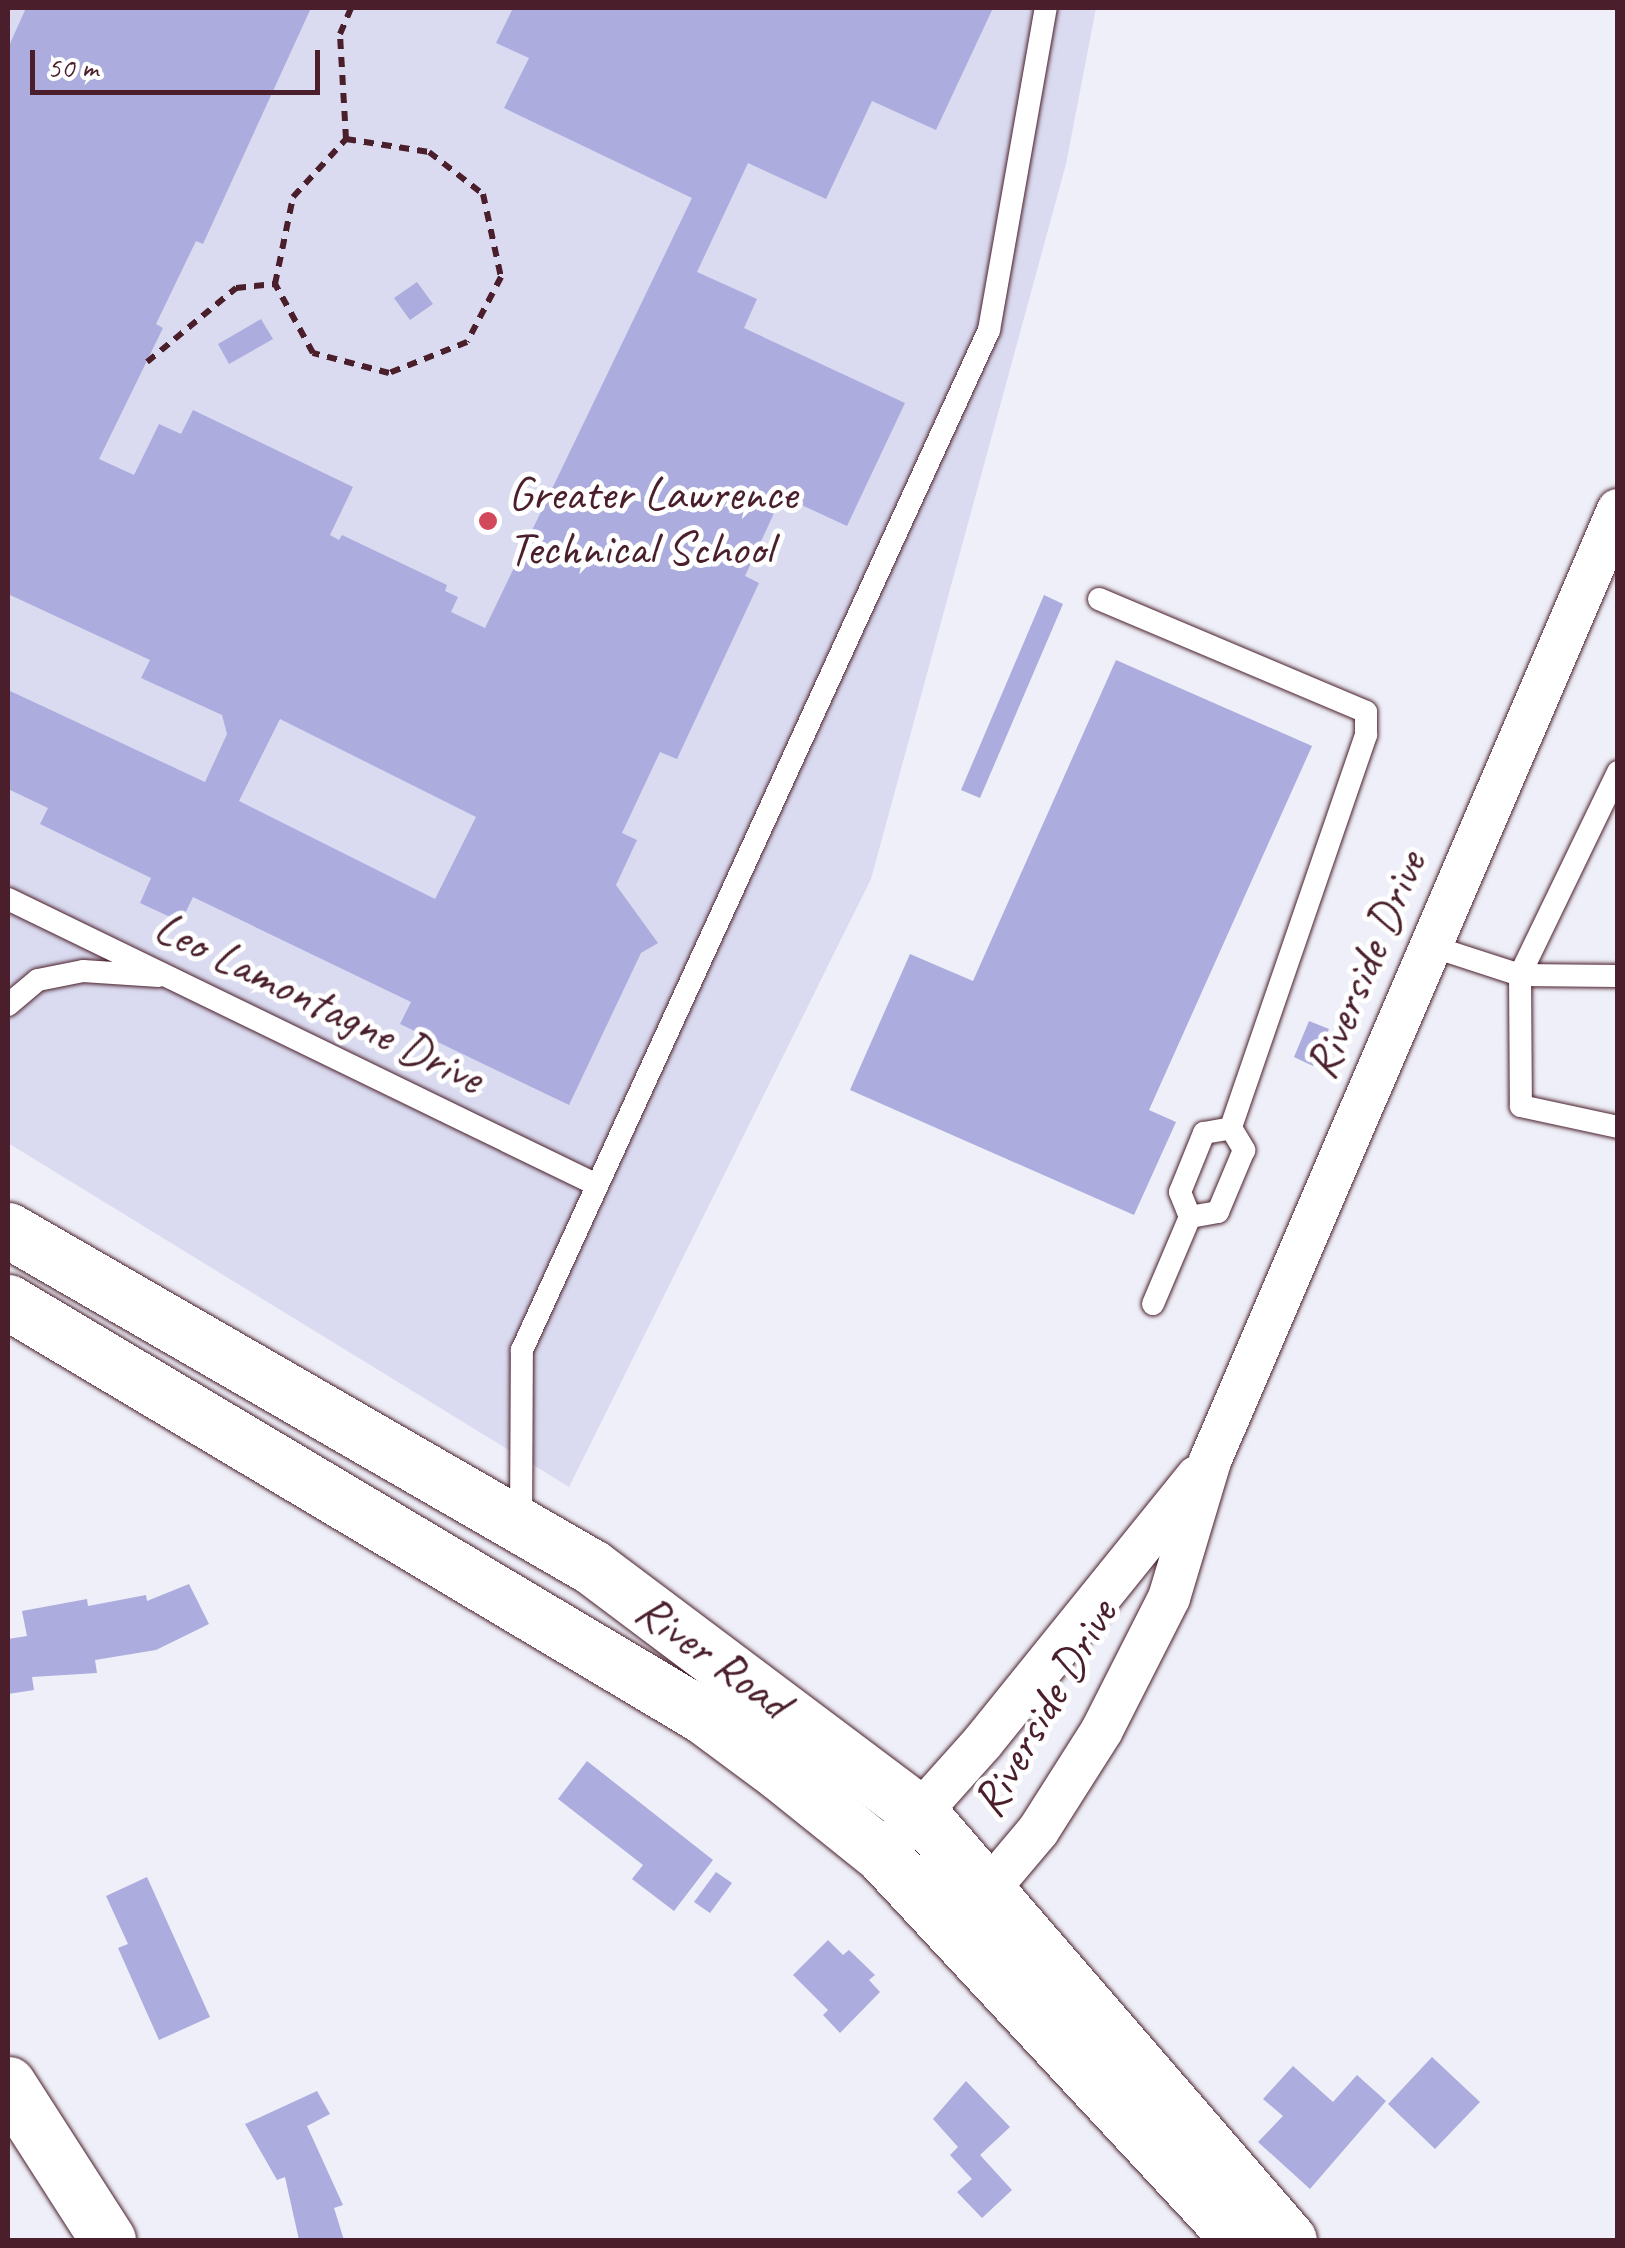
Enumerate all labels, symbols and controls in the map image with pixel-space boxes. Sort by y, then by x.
scale bar [35,30,325,92]
text: 50 m [47,48,98,86]
place label: Greater Lawrence Technical School [508,464,797,577]
marker: Greater Lawrence Technical School [477,510,499,532]
street label: Riverside Drive [1291,843,1439,1087]
street label: Leo Lamontagne Drive [145,897,493,1107]
street label: River Road [625,1581,801,1731]
street label: Riverside Drive [959,1589,1129,1827]

